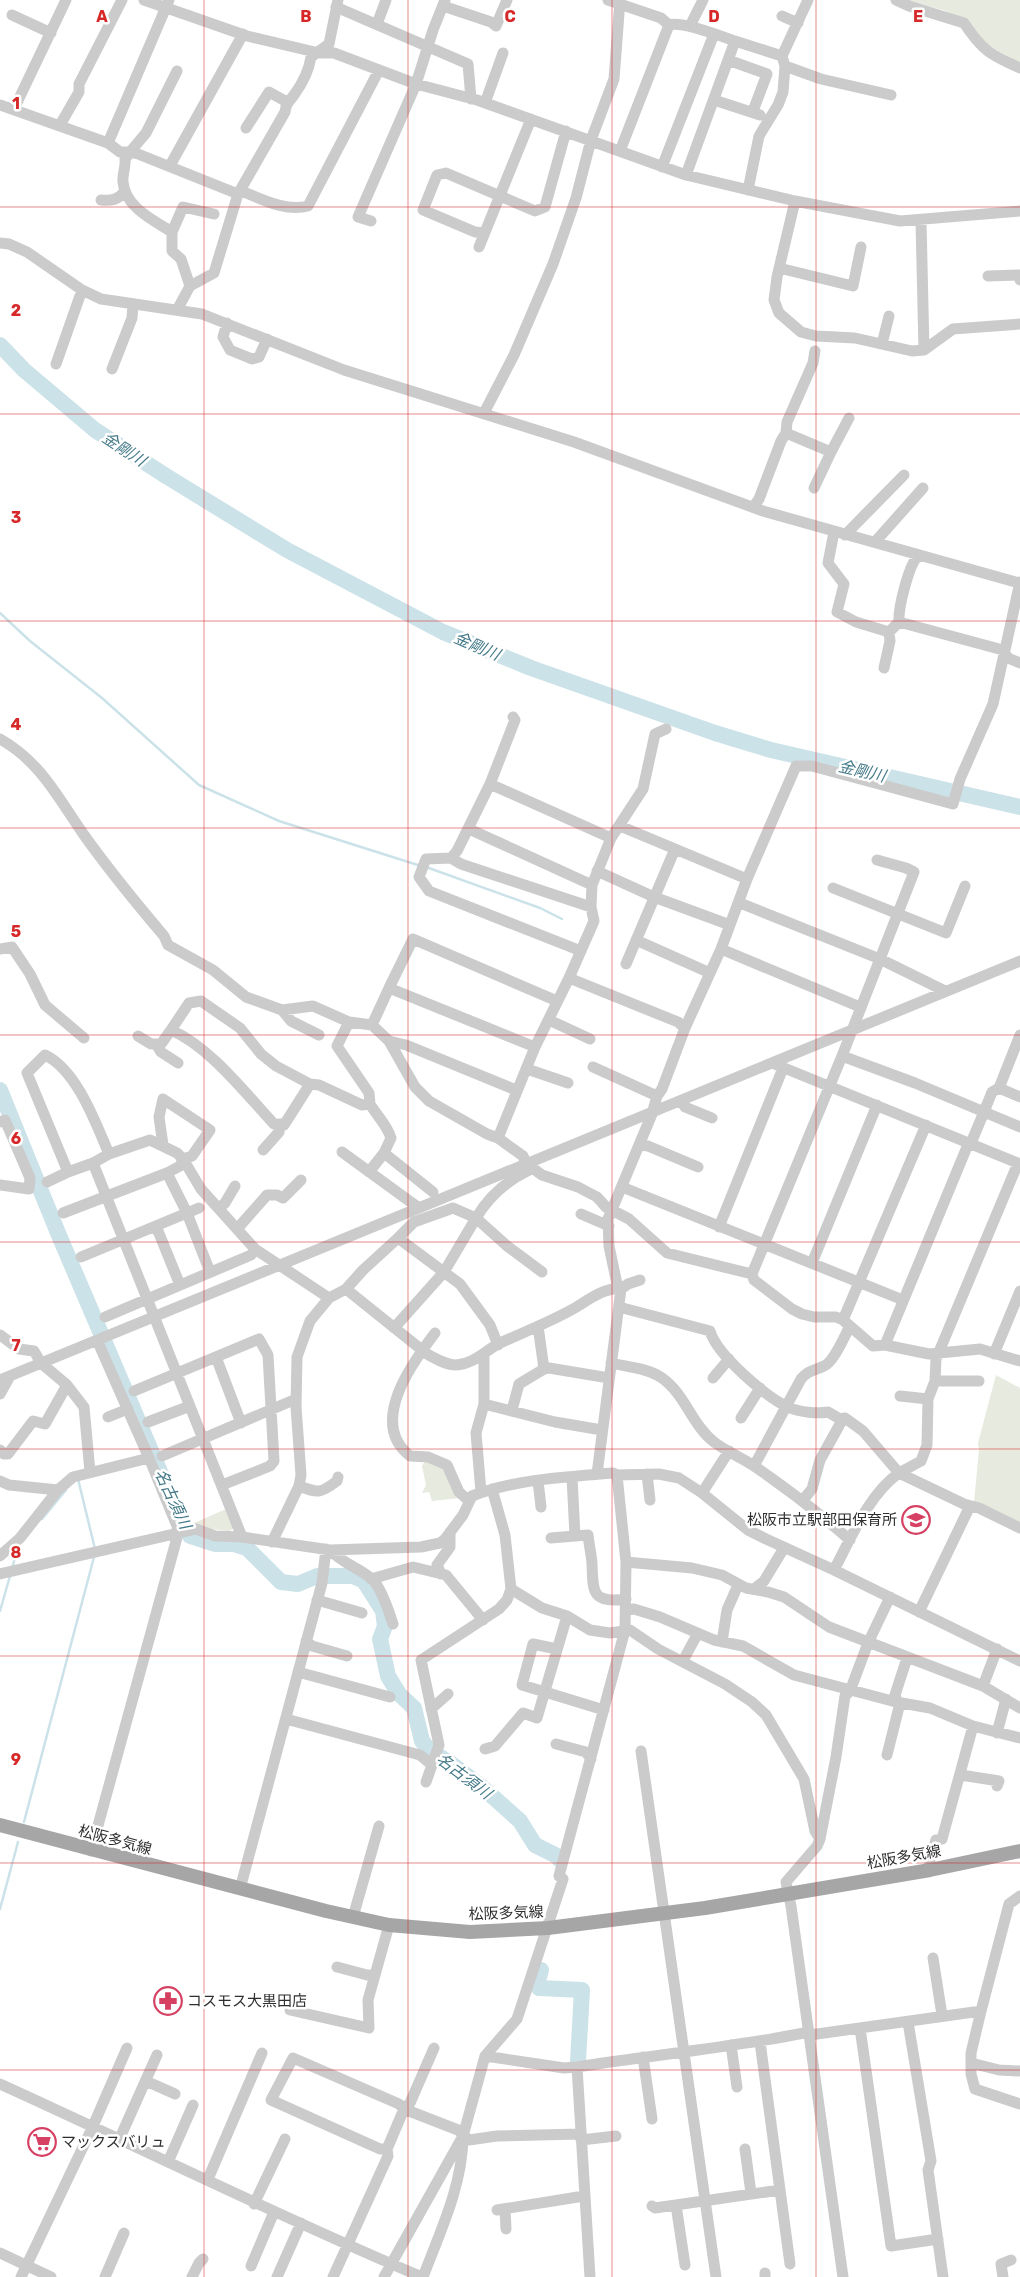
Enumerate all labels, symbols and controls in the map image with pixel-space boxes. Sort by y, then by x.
text: A [96,7,108,26]
text: B [300,7,312,26]
text: C [504,7,516,26]
text: D [708,7,720,26]
text: E [913,7,923,26]
text: 1 [12,94,20,113]
text: 2 [11,301,21,320]
water label: 金剛川 [99,428,151,471]
text: 3 [11,508,21,527]
water label: 金剛川 [451,628,505,665]
text: 4 [11,715,22,734]
water label: 金剛川 [836,756,889,786]
text: 5 [11,922,21,941]
text: 6 [11,1129,21,1148]
text: 7 [11,1336,21,1355]
water label: 名古須川 [151,1466,196,1534]
school or university icon: 松阪市立駅部田保育所 [901,1505,931,1535]
place label: 松阪市立駅部田保育所 [747,1511,897,1529]
text: 8 [11,1543,22,1562]
water label: 名古須川 [433,1749,497,1804]
text: 9 [11,1750,21,1769]
street label: 松阪多気線 [76,1822,154,1858]
street label: 松阪多気線 [865,1842,943,1872]
street label: 松阪多気線 [468,1903,544,1923]
pharmacy icon: コスモス大黒田店 [153,1986,183,2016]
place label: コスモス大黒田店 [187,1992,307,2010]
supermarket icon: マックスバリュ [27,2127,57,2157]
place label: マックスバリュ [61,2133,166,2151]

